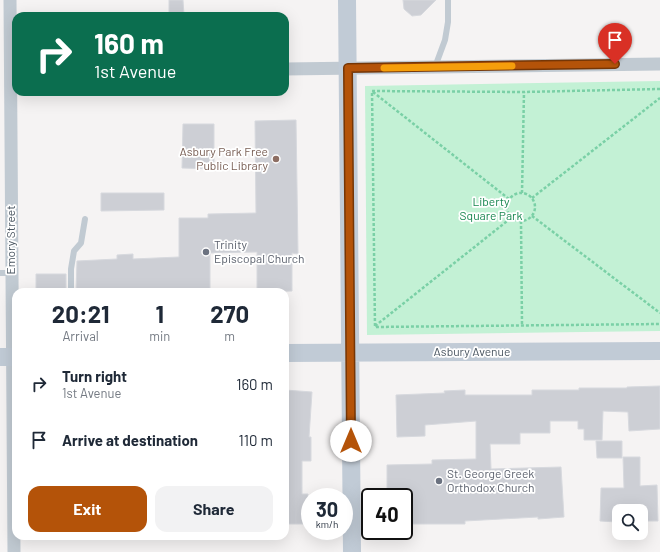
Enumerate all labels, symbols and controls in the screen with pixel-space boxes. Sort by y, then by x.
pin [598,23,632,64]
text: 160 m [94,26,164,60]
icon: right [28,28,80,80]
icon: arrive [604,29,626,51]
text: 1st Avenue [94,60,176,82]
place label: Asbury Park Free Public Library [180,144,268,172]
marker: Asbury Park Free Public Library [271,154,281,164]
park label: Liberty Square Park [460,194,522,222]
street label: Emory Street [3,205,17,275]
place label: Trinity Episcopal Church [214,237,305,265]
marker: Trinity Episcopal Church [201,247,211,257]
text: 20:21 [52,299,109,328]
text: 1 [156,299,164,328]
text: 270 [210,299,249,328]
text: Arrival [62,328,99,344]
text: min [149,328,170,344]
text: m [224,328,235,344]
street label: Asbury Avenue [434,344,510,358]
text: Turn right [62,367,127,385]
icon: right [28,373,50,395]
text: 160 m [236,375,273,393]
text: 1st Avenue [62,385,121,401]
position arrow [330,420,372,462]
icon: arrive [28,429,50,451]
text: Arrive at destination [62,431,198,449]
text: 110 m [239,431,273,449]
place label: St. George Greek Orthodox Church [447,466,535,494]
marker: St. George Greek Orthodox Church [434,476,444,486]
button: Exit [28,486,147,532]
button: Share [155,486,273,532]
speed limit sign: 40 [361,488,413,540]
text: 30 [316,497,338,521]
map controls [612,504,648,540]
button: search [612,504,648,540]
text: km/h [316,518,338,530]

